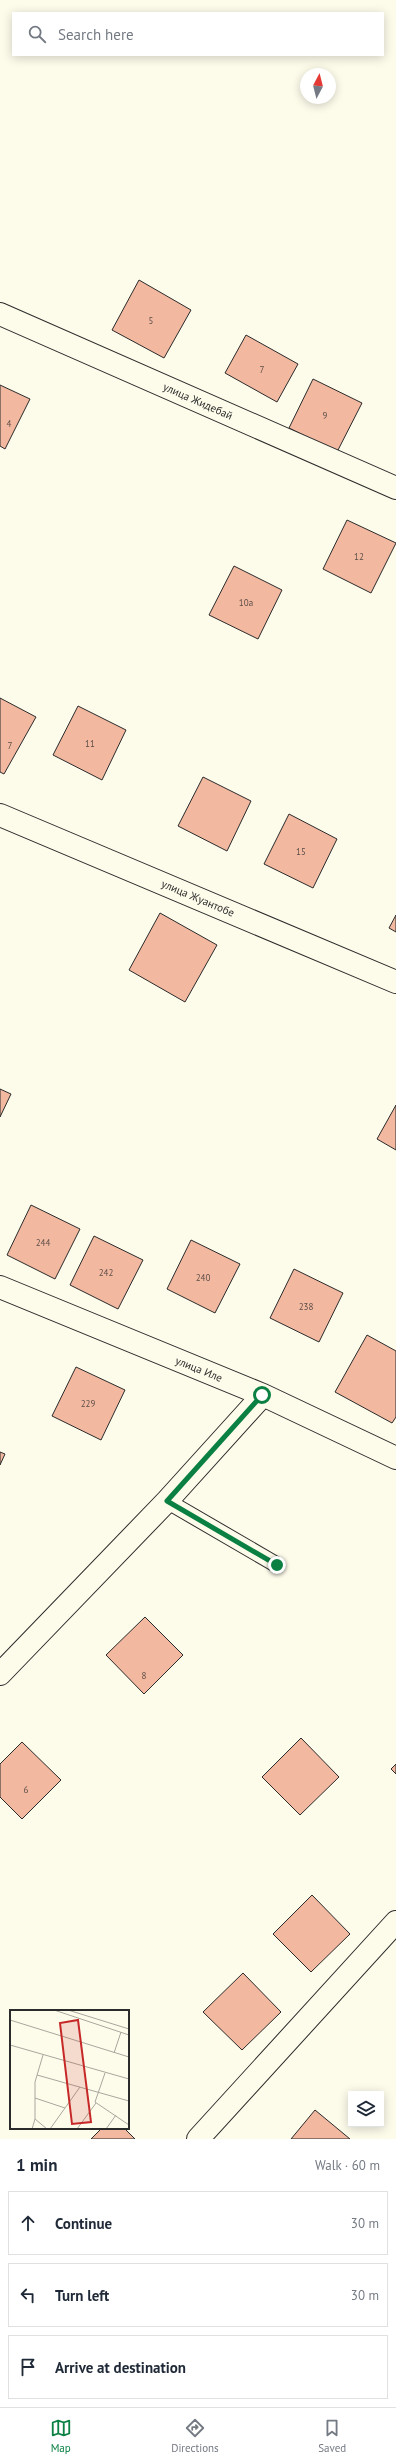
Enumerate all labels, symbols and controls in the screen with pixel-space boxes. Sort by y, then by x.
search box [12,12,384,56]
icon: search [26,23,48,45]
text: Search here [58,25,134,44]
north arrow [300,68,336,104]
house number: 5 [149,315,154,326]
house number: 7 [260,364,265,375]
street label: улица Жидебай [161,379,235,423]
house number: 9 [323,410,328,421]
house number: 4 [7,418,12,429]
house number: 12 [354,551,364,562]
house number: 10а [239,597,253,608]
house number: 11 [85,738,95,749]
house number: 7 [8,740,13,751]
house number: 15 [296,846,306,857]
street label: улица Жуантобе [159,876,237,920]
house number: 244 [36,1237,50,1248]
house number: 242 [99,1267,113,1278]
house number: 240 [196,1272,210,1283]
house number: 238 [299,1301,313,1312]
street label: улица Иле [173,1353,225,1385]
route start [253,1386,271,1404]
house number: 229 [81,1398,95,1409]
route end [268,1556,286,1574]
house number: 8 [142,1670,147,1681]
house number: 6 [24,1784,29,1795]
inset map [10,2010,129,2129]
map controls [348,2091,384,2127]
button: layers [348,2091,384,2127]
text: 1 min [16,2154,57,2176]
text: Walk · 60 m [315,2157,380,2174]
icon: ahead [17,2212,39,2234]
text: Continue [55,2214,112,2233]
text: 30 m [351,2215,379,2232]
icon: left [17,2284,39,2306]
text: Turn left [55,2286,109,2305]
text: 30 m [351,2287,379,2304]
icon: arrive [17,2356,39,2378]
text: Arrive at destination [55,2358,186,2377]
tab: Map [50,2417,72,2455]
tab: Directions [171,2417,219,2455]
tab: Saved [318,2417,346,2455]

